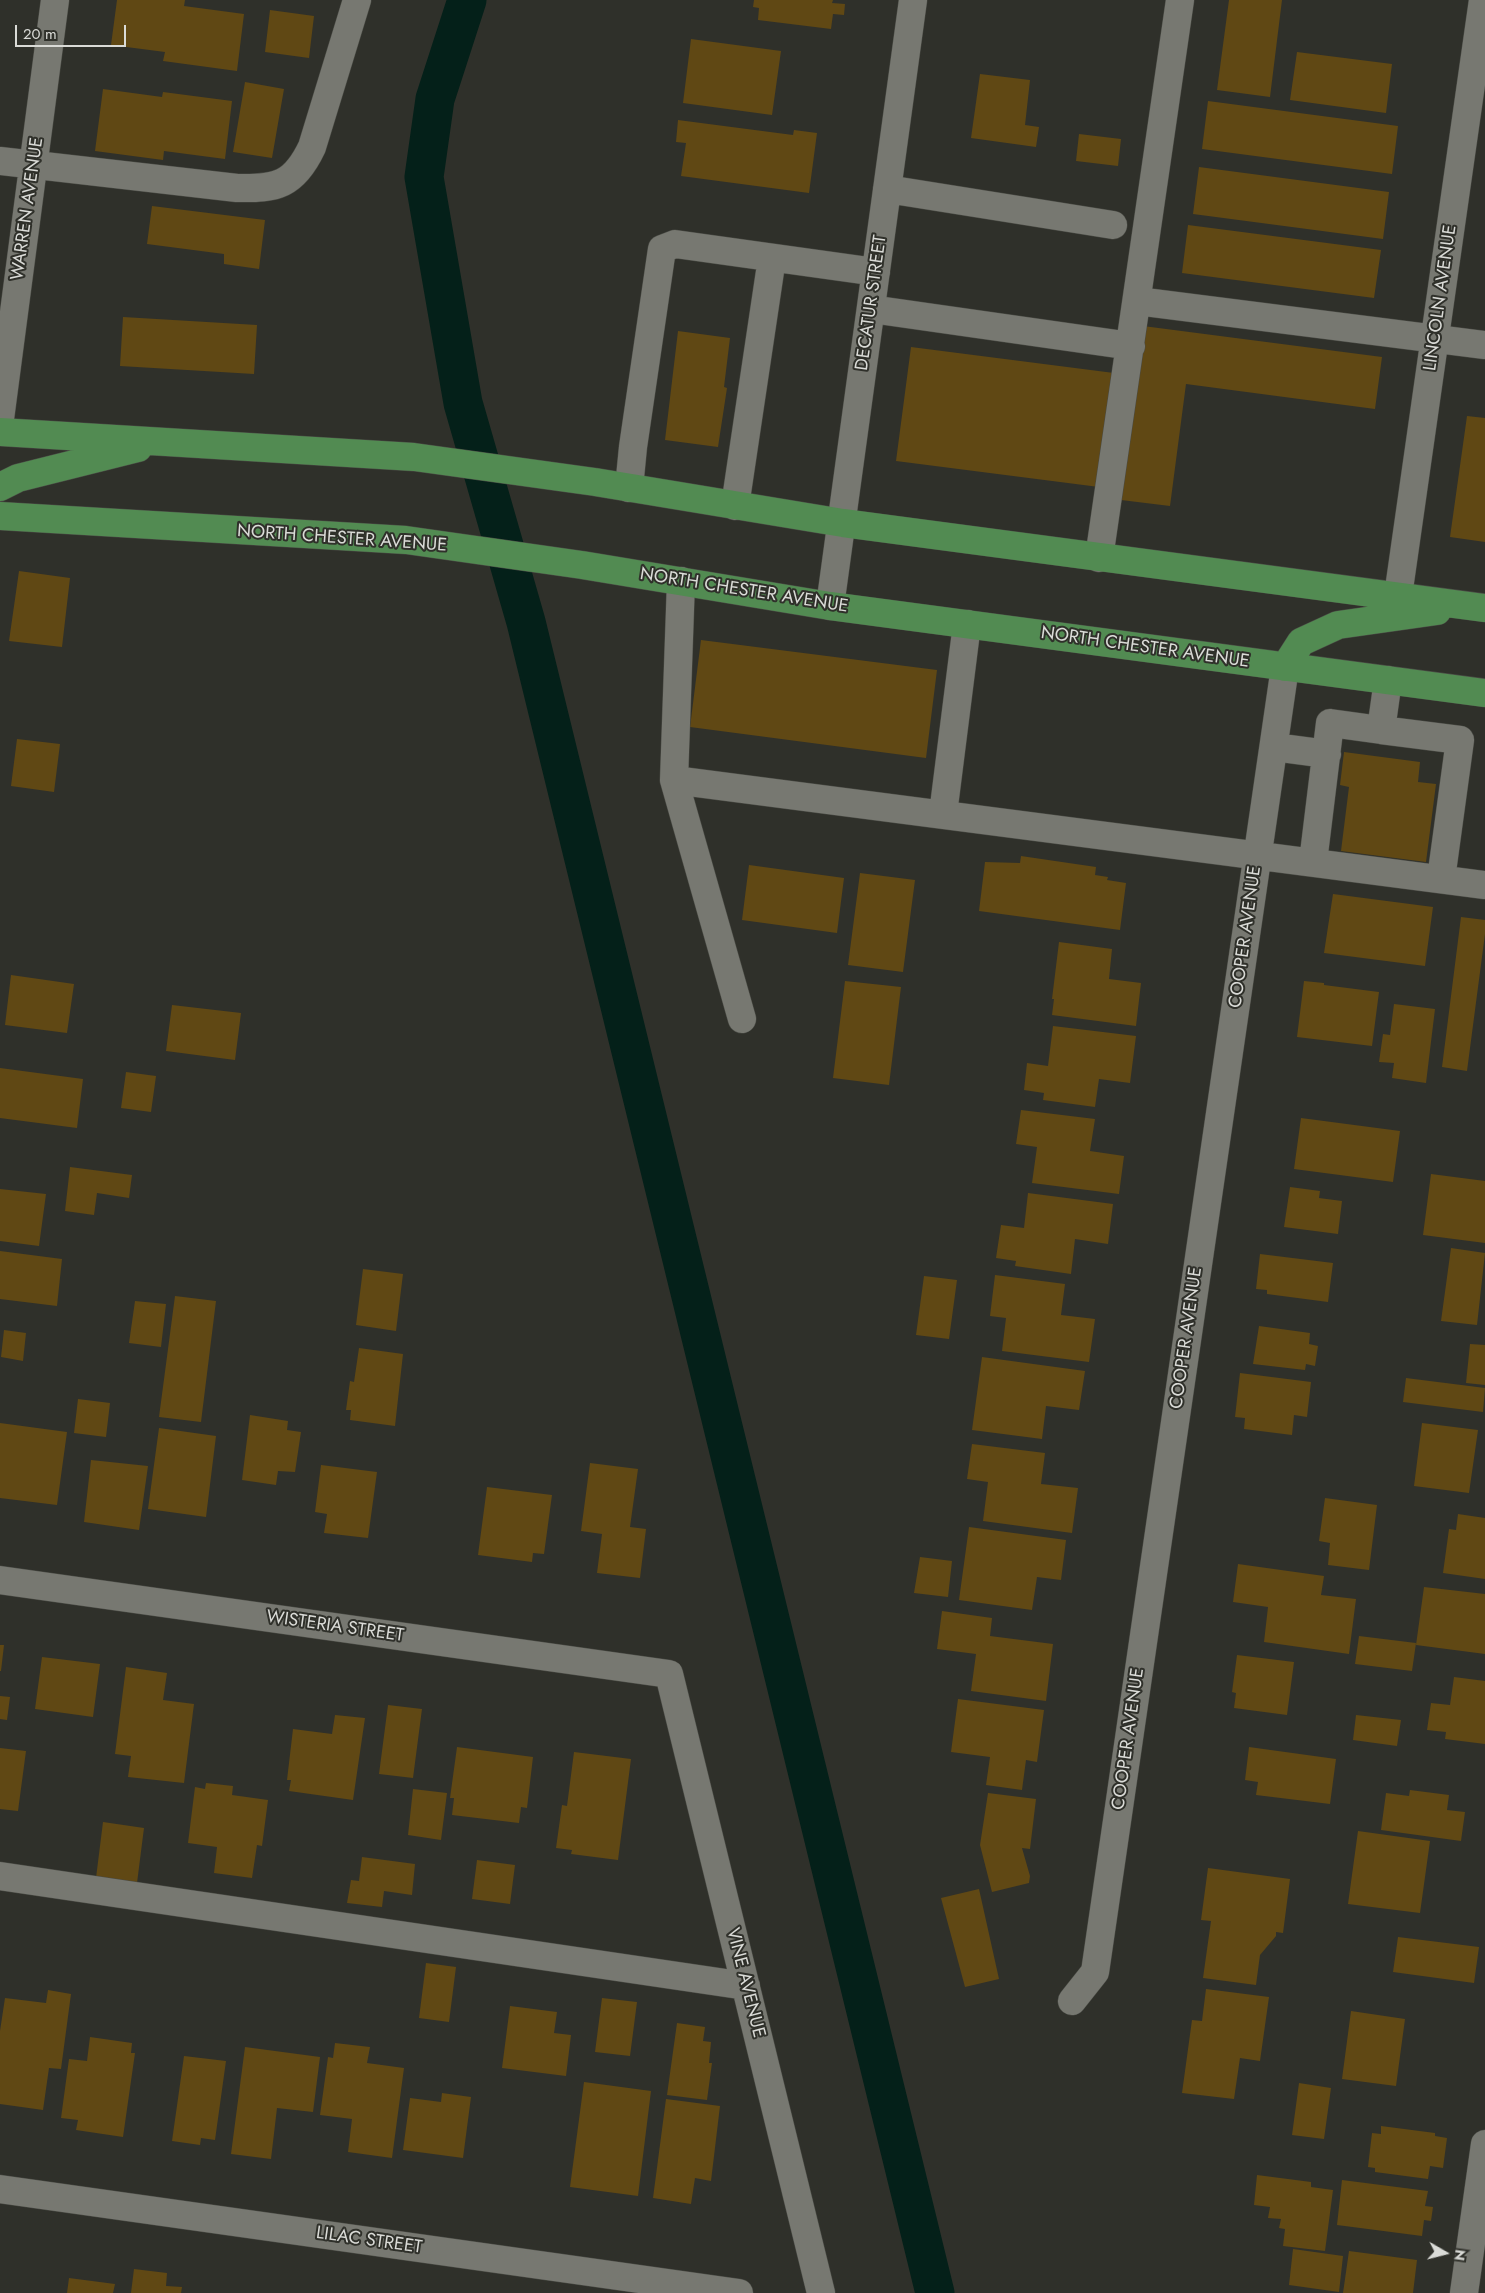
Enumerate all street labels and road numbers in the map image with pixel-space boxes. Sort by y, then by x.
street label: WARREN AVENUE [7,136,49,282]
street label: LINCOLN AVENUE [1420,223,1462,373]
street label: DECATUR STREET [852,234,892,372]
street label: NORTH CHESTER AVENUE [236,521,448,557]
street label: NORTH CHESTER AVENUE [638,564,850,618]
street label: NORTH CHESTER AVENUE [1039,623,1251,673]
street label: COOPER AVENUE [1225,865,1267,1009]
street label: COOPER AVENUE [1166,1266,1208,1410]
street label: WISTERIA STREET [265,1607,405,1647]
street label: COOPER AVENUE [1108,1667,1150,1811]
street label: VINE AVENUE [721,1926,769,2040]
street label: LILAC STREET [315,2223,423,2259]

